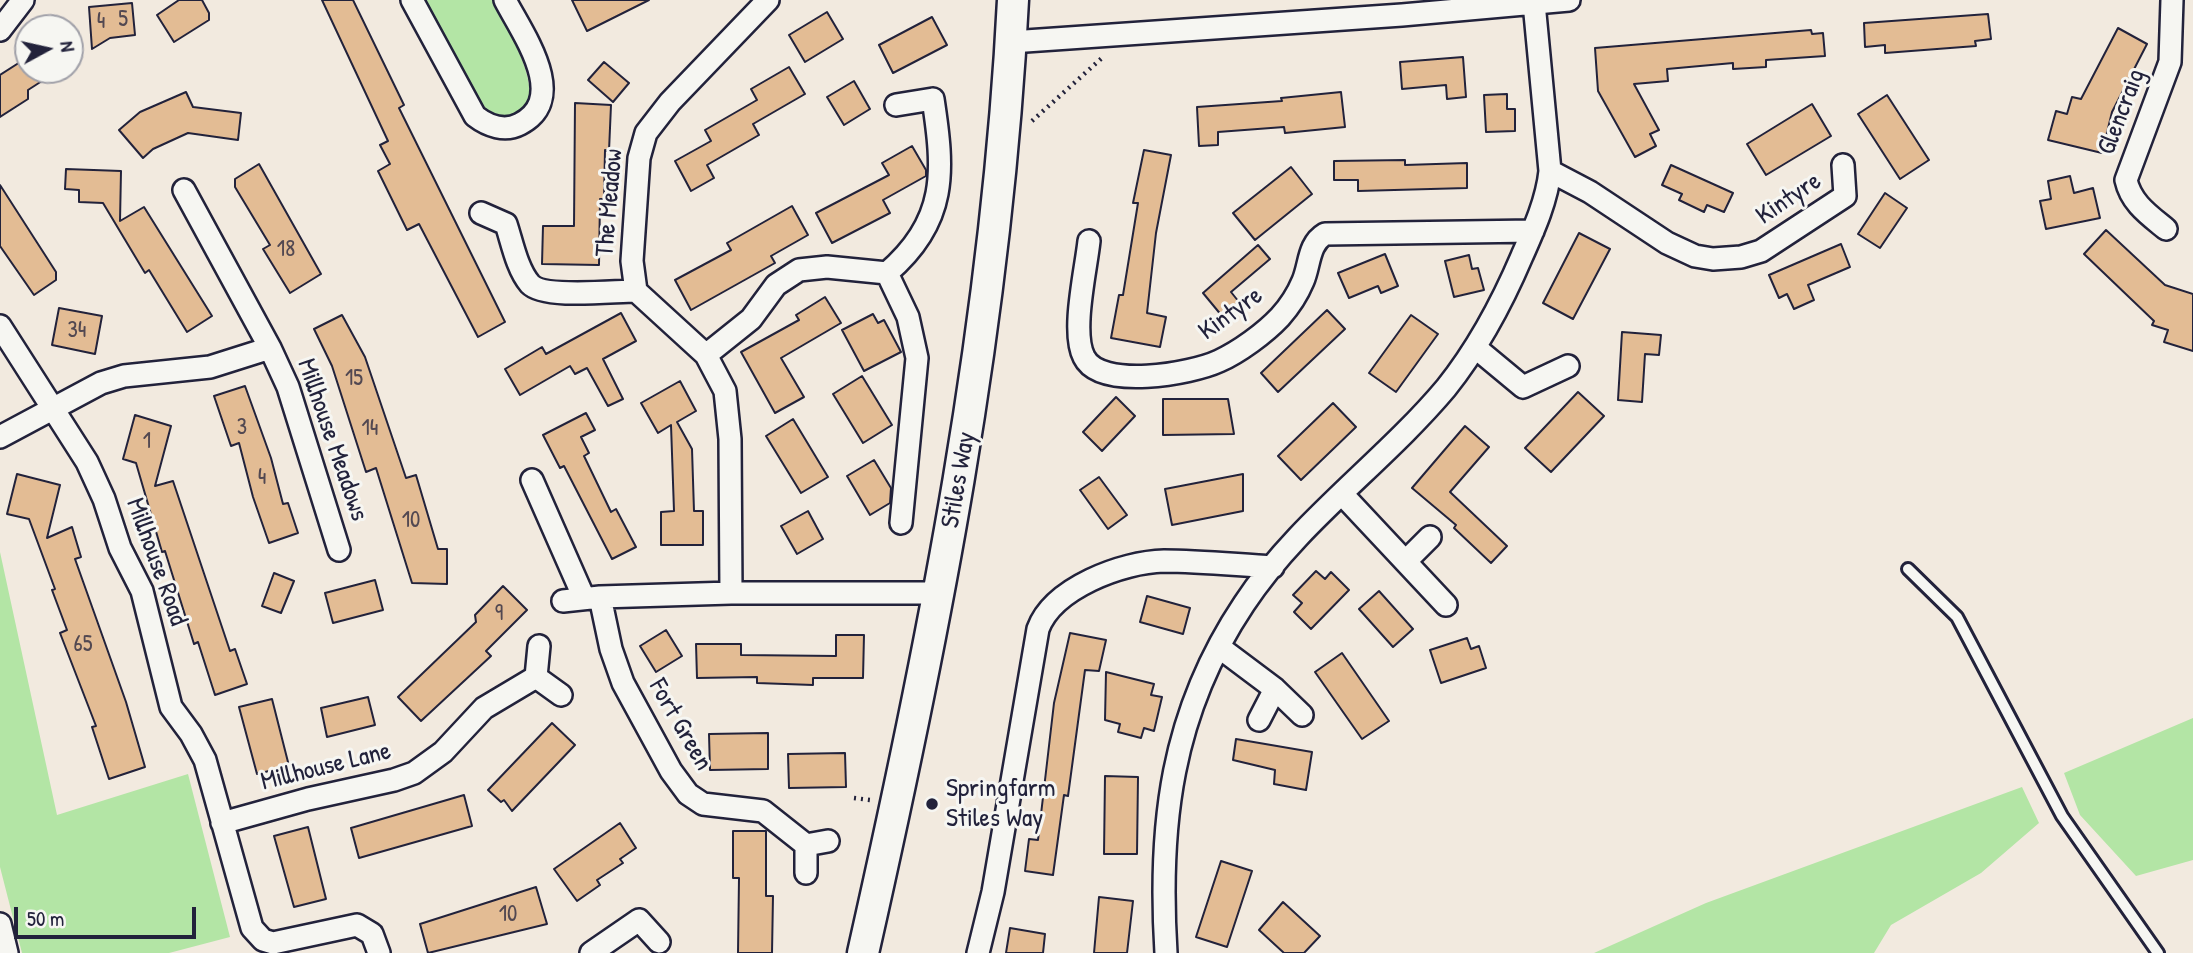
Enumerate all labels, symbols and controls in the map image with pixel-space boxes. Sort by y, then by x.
house number: 5 [118,6,128,34]
house number: 4 [97,8,105,36]
north arrow [14,14,84,84]
text: N [54,40,81,53]
street label: Glencraig [2091,65,2153,159]
street label: The Meadow [590,148,630,258]
street label: Kintyre [1751,166,1827,232]
house number: 18 [277,236,295,264]
street label: Kintyre [1193,280,1269,348]
house number: 34 [68,317,86,345]
street label: Millhouse Meadows [290,355,374,525]
house number: 15 [345,365,363,393]
house number: 3 [237,414,247,442]
house number: 14 [362,415,378,443]
house number: 1 [143,428,151,456]
street label: Stiles Way [935,429,983,531]
house number: 4 [258,464,266,492]
street label: Millhouse Road [119,494,193,630]
house number: 10 [402,507,420,535]
house number: 9 [495,600,503,628]
house number: 65 [74,631,92,659]
street label: Fort Green [641,674,719,776]
street label: Millhouse Lane [258,736,394,798]
place label: Springfarm Stiles Way [946,773,1055,834]
marker: Springfarm Stiles Way [924,796,940,812]
scale bar [18,894,200,938]
house number: 10 [499,901,517,929]
text: 50 m [27,904,64,933]

